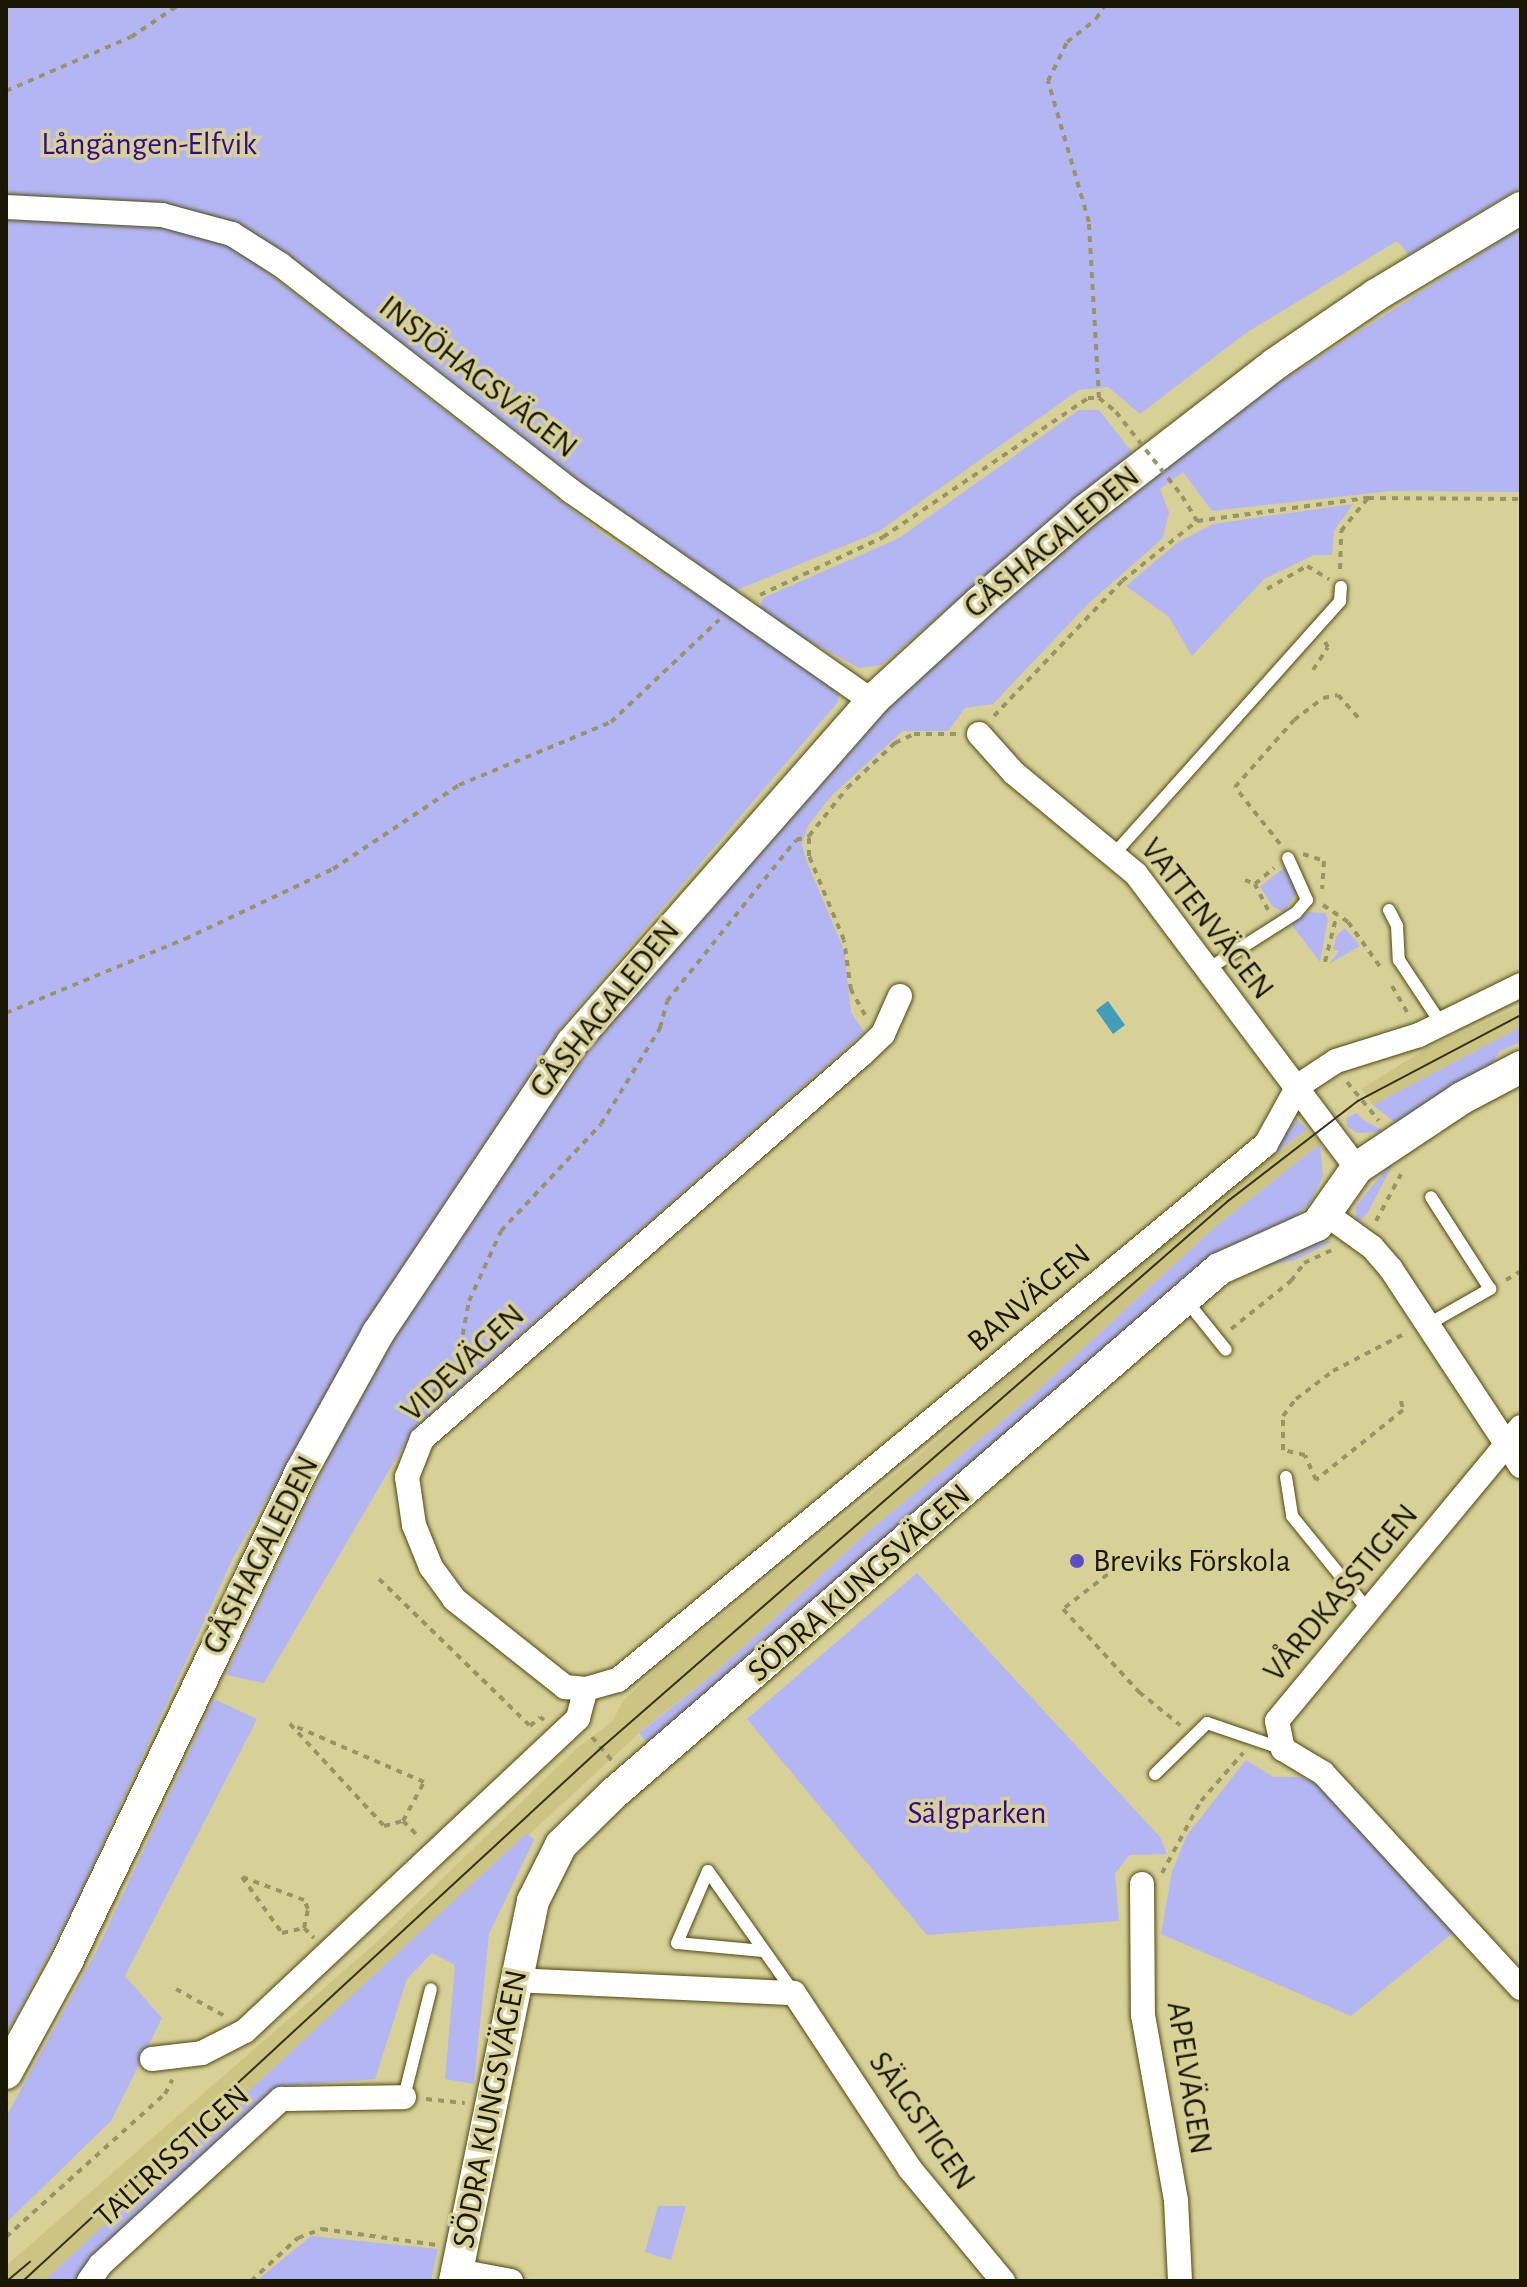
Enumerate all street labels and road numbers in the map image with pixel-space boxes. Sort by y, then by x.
street label: INSJÖHAGSVÄGEN [371,288,585,466]
street label: GÅSHAGALEDEN [956,457,1148,627]
street label: VATTENVÄGEN [1132,831,1282,1007]
street label: GÅSHAGALEDEN [522,913,688,1105]
street label: BANVÄGEN [960,1235,1098,1361]
street label: VIDEVÄGEN [393,1296,533,1430]
street label: GÅSHAGALEDEN [195,1450,327,1660]
street label: SÖDRA KUNGSVÄGEN [740,1476,978,1690]
street label: VÅRDKASSTIGEN [1256,1496,1426,1690]
street label: SÖDRA KUNGSVÄGEN [444,1967,536,2251]
street label: APELVÄGEN [1158,1999,1220,2157]
street label: SÄLGSTIGEN [860,2045,984,2197]
street label: TALLRISSTIGEN [87,2076,257,2236]

